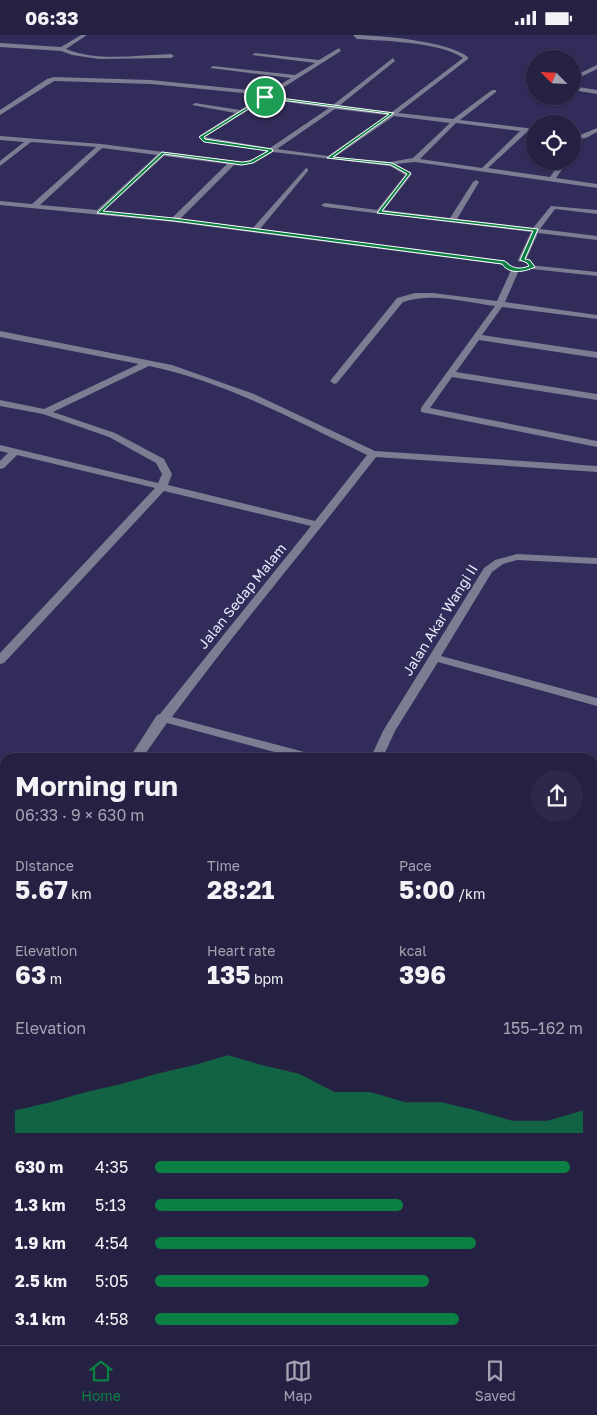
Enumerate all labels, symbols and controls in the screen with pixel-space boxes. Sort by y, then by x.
text: 06:33 [25,6,79,29]
north arrow [526,50,581,105]
map controls [526,50,581,170]
pin [244,76,286,118]
icon: arrive [251,83,279,111]
button: locate [526,115,581,170]
street label: Jalan Sedap Malam [194,540,289,652]
street label: Jalan Akar Wangi II [398,561,481,679]
text: Morning run [15,769,178,802]
button: share [531,770,583,822]
text: 06:33 · 9 × 630 m [15,805,145,825]
text: Distance [15,857,74,874]
text: Time [207,857,240,874]
text: Pace [399,857,432,874]
text: 5.67 [15,874,68,905]
text: 28:21 [207,874,274,905]
text: 5:00 [399,874,455,905]
text: km [68,885,92,902]
text: /km [455,885,485,902]
text: Elevation [15,942,77,959]
text: Heart rate [207,942,275,959]
text: kcal [399,942,427,959]
text: 63 [15,959,46,990]
text: 135 [207,959,250,990]
text: 396 [399,959,446,990]
text: m [46,970,62,987]
text: bpm [250,970,284,987]
text: Elevation [15,1018,86,1038]
text: 155–162 m [503,1018,583,1038]
text: 630 m [15,1157,63,1177]
text: 4:35 [95,1157,128,1177]
text: 1.3 km [15,1195,65,1215]
text: 5:13 [95,1195,126,1215]
text: 1.9 km [15,1233,66,1253]
text: 4:54 [95,1233,129,1253]
text: 2.5 km [15,1271,67,1291]
text: 5:05 [95,1271,128,1291]
text: 3.1 km [15,1309,65,1329]
text: 4:58 [95,1309,129,1329]
tab: Home [81,1357,121,1404]
tab: Map [284,1357,312,1404]
tab: Saved [475,1357,516,1404]

